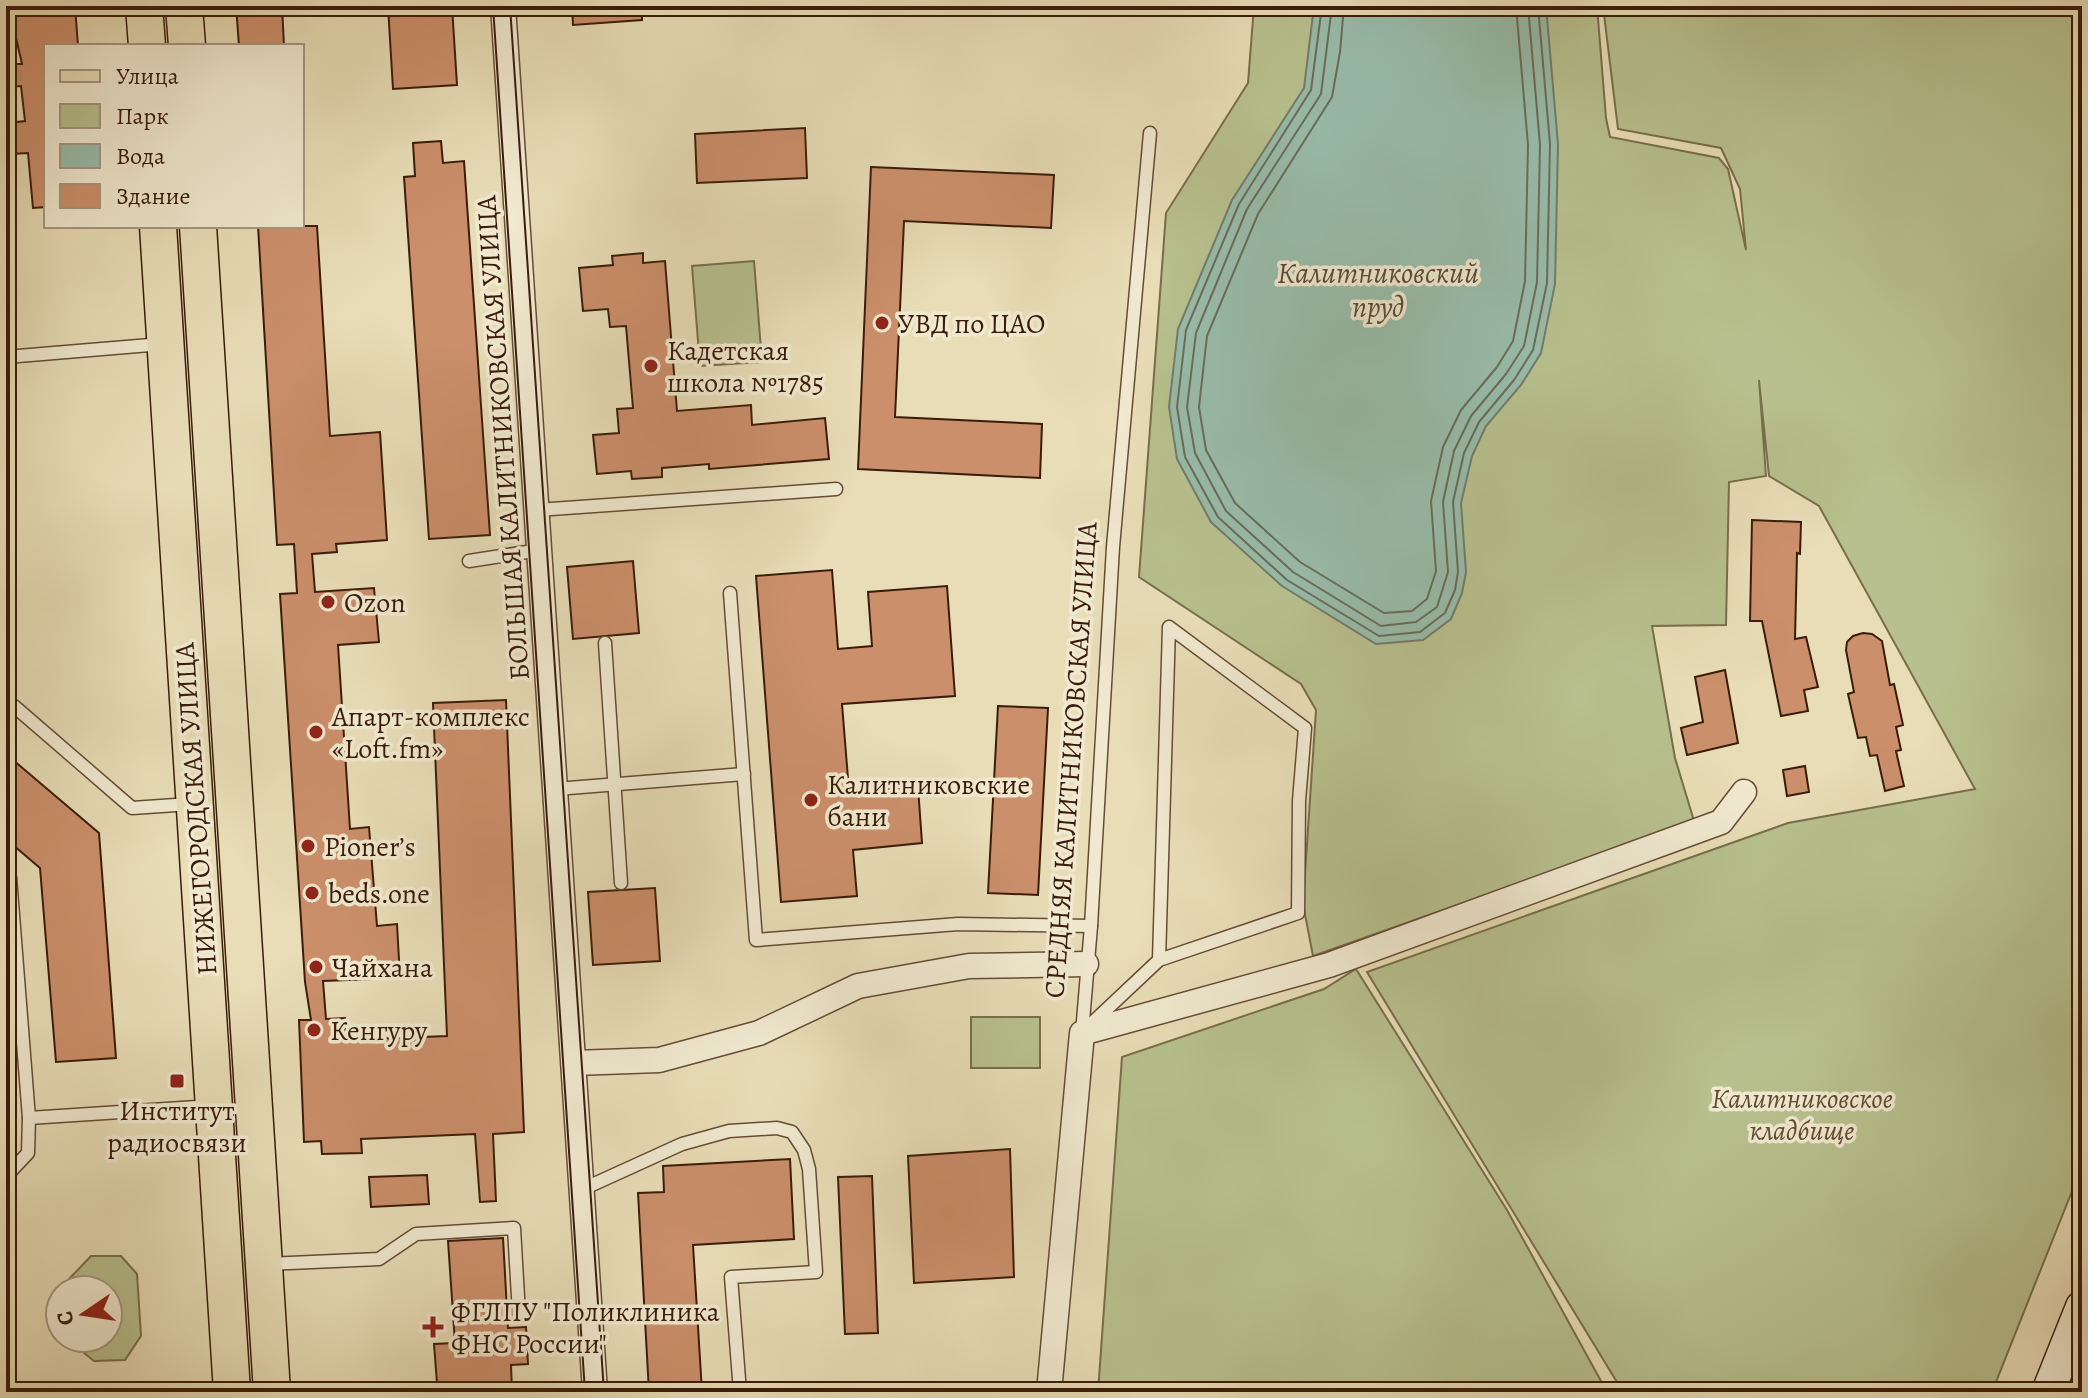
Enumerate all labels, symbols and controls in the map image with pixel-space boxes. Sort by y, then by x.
legend [44,44,304,228]
text: Улица [116,60,179,92]
text: Парк [116,100,169,132]
text: Вода [116,140,165,172]
text: Здание [116,180,191,212]
street label: БОЛЬШАЯ КАЛИТНИКОВСКАЯ УЛИЦА [467,194,539,682]
water label: Калитниковский пруд [1277,253,1479,327]
place label: УВД по ЦАО [898,305,1045,343]
marker: УВД по ЦАО [873,314,891,332]
place label: Кадетская школа №1785 [667,332,824,402]
marker: Кадетская школа №1785 [642,357,660,375]
street label: СРЕДНЯЯ КАЛИТНИКОВСКАЯ УЛИЦА [1035,520,1107,999]
place label: Ozon [344,584,406,622]
marker: Ozon [319,593,337,611]
street label: НИЖЕГОРОДСКАЯ УЛИЦА [165,641,227,976]
place label: Апарт-комплекс «Loft.fm» [331,698,530,768]
marker: Апарт-комплекс «Loft.fm» [307,723,325,741]
place label: Калитниковские бани [827,766,1030,836]
marker: Калитниковские бани [802,791,820,809]
place label: Pioner’s [324,828,416,866]
marker: Pioner’s [299,837,317,855]
place label: beds.one [328,875,430,913]
marker: beds.one [303,884,321,902]
place label: Чайхана [332,949,433,987]
marker: Чайхана [307,958,325,976]
place label: Кенгуру [330,1012,428,1050]
marker: Кенгуру [305,1021,323,1039]
marker: Институт радиосвязи [168,1072,186,1090]
park label: Калитниковское кладбище [1711,1080,1893,1150]
place label: Институт радиосвязи [107,1092,247,1162]
north arrow [44,1274,124,1354]
place label: ФГЛПУ "Поликлиника ФНС России" [451,1293,720,1363]
text: С [49,1308,82,1328]
marker: ФГЛПУ "Поликлиника ФНС России" [422,1316,444,1338]

